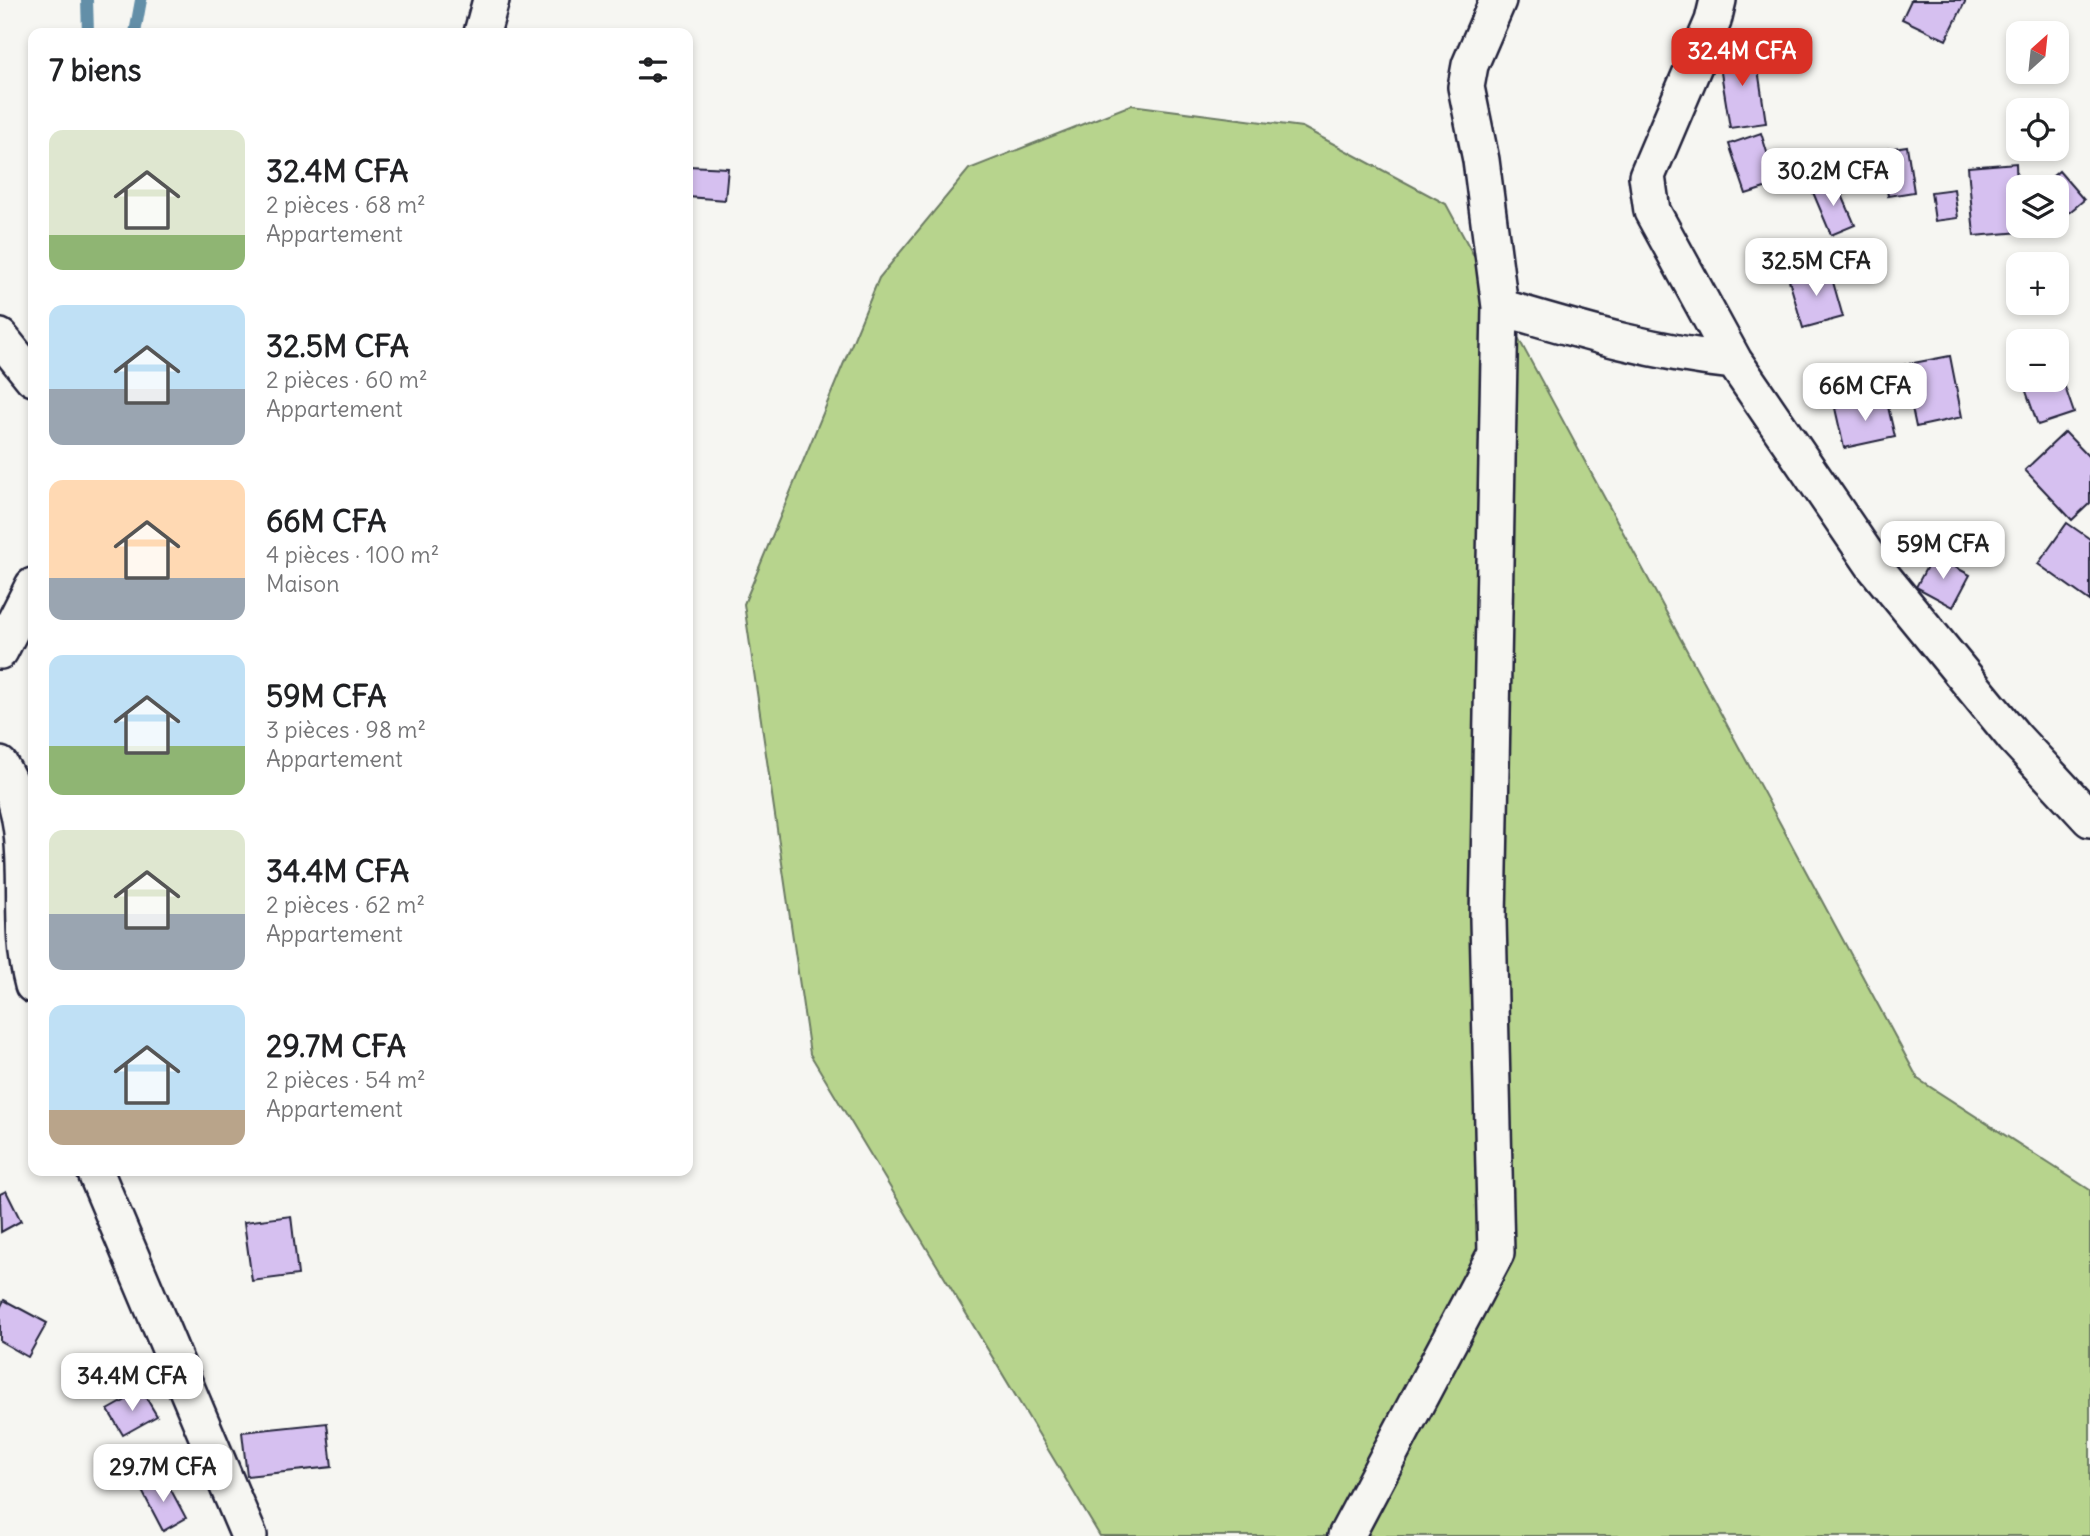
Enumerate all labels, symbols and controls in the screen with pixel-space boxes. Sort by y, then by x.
north arrow [2006,21,2068,84]
map controls [2006,21,2069,392]
pin: 32.4M CFA [1662,28,1822,88]
text: 32.4M CFA [1687,36,1797,65]
text: 7 biens [49,51,141,89]
icon: filters [634,51,672,89]
button: locate [2006,98,2069,161]
pin: 30.2M CFA [1753,148,1913,208]
text: 32.4M CFA [266,152,408,190]
text: 30.2M CFA [1777,156,1889,185]
icon: home [105,158,189,242]
button: layers [2006,175,2069,238]
text: 2 pièces · 68 m² [266,190,426,219]
text: Appartement [266,219,403,248]
pin: 32.5M CFA [1736,238,1896,298]
text: 32.5M CFA [1761,246,1871,275]
button: + [2006,252,2069,315]
text: 32.5M CFA [266,327,409,365]
button: − [2006,329,2069,392]
icon: home [105,333,189,417]
pin: 66M CFA [1800,364,1930,423]
text: 2 pièces · 60 m² [266,365,428,394]
text: 66M CFA [1819,371,1911,400]
text: Appartement [266,394,403,423]
text: 66M CFA [266,502,387,540]
icon: home [105,508,189,592]
pin: 59M CFA [1878,522,2008,581]
text: 59M CFA [1897,529,1989,558]
text: 4 pièces · 100 m² [266,540,439,569]
text: Maison [266,569,340,598]
text: 59M CFA [266,677,386,715]
icon: home [105,683,189,767]
text: 3 pièces · 98 m² [266,715,426,744]
text: Appartement [266,744,403,773]
text: 34.4M CFA [266,852,409,890]
icon: home [105,858,189,942]
text: 2 pièces · 62 m² [266,890,425,919]
text: Appartement [266,919,403,948]
text: 29.7M CFA [266,1027,406,1065]
icon: home [105,1033,189,1117]
text: 2 pièces · 54 m² [266,1065,426,1094]
text: Appartement [266,1094,403,1123]
pin: 34.4M CFA [52,1354,212,1413]
text: 34.4M CFA [77,1361,187,1390]
pin: 29.7M CFA [83,1444,243,1504]
text: 29.7M CFA [109,1452,217,1481]

